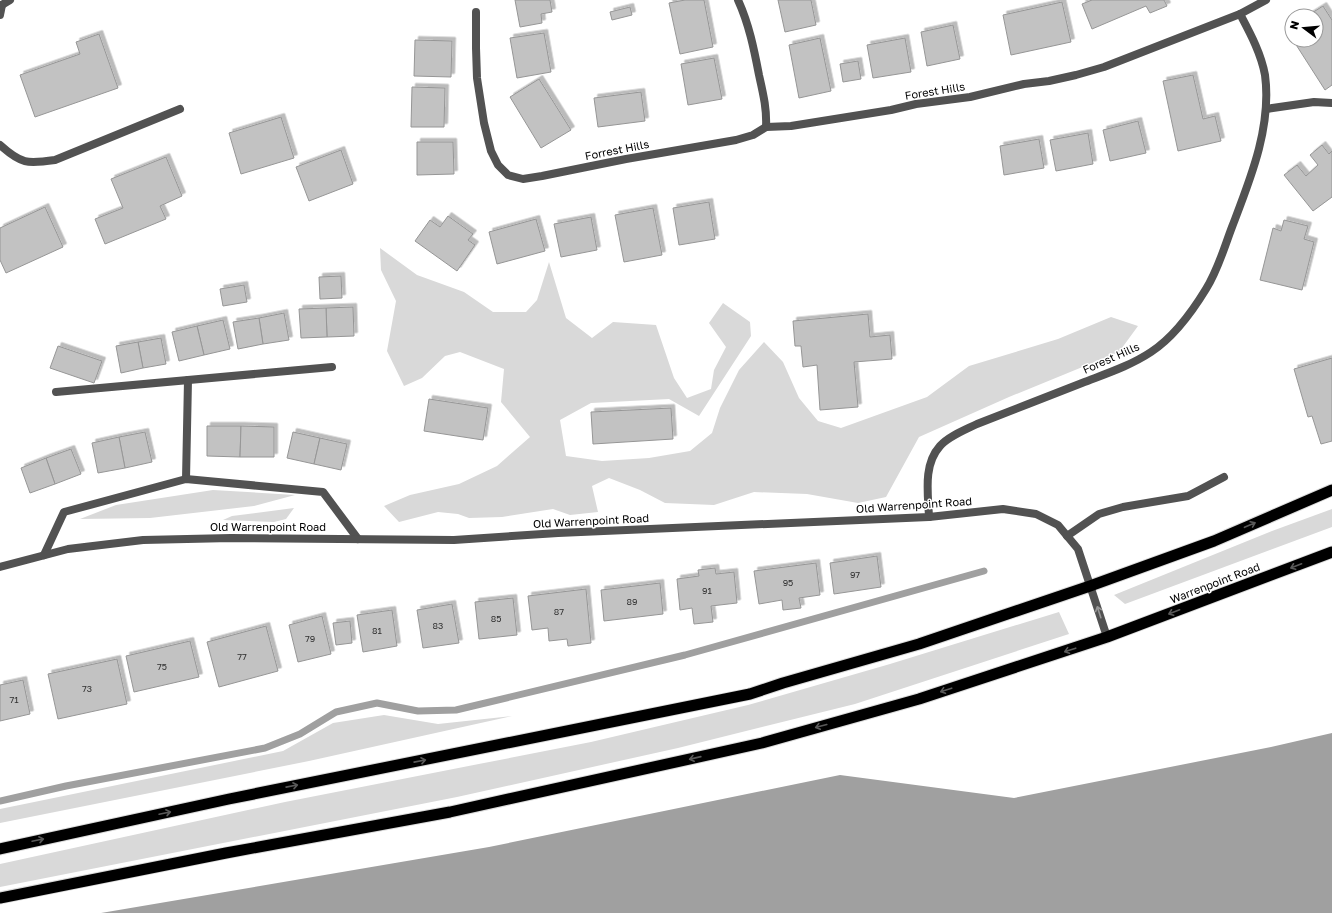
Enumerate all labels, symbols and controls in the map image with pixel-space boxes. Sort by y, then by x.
north arrow [1284,8,1324,48]
text: N [1287,19,1301,31]
street label: Forest Hills [904,79,966,102]
street label: Forrest Hills [584,137,650,162]
street label: Forest Hills [1080,339,1141,376]
street label: Old Warrenpoint Road [856,494,972,515]
street label: Old Warrenpoint Road [533,511,649,530]
street label: Old Warrenpoint Road [210,520,326,533]
one-way arrow [1243,521,1255,528]
street label: Warrenpoint Road [1168,559,1262,606]
one-way arrow [1290,563,1302,571]
house number: 97 [850,569,860,580]
house number: 95 [783,577,793,588]
house number: 91 [702,585,713,596]
house number: 89 [627,596,637,607]
house number: 87 [554,606,564,617]
one-way arrow [1094,606,1102,618]
one-way arrow [1168,608,1180,616]
house number: 85 [491,613,501,624]
house number: 83 [433,620,443,631]
house number: 81 [372,625,383,636]
house number: 79 [305,633,315,644]
one-way arrow [1064,646,1076,654]
house number: 77 [237,651,247,662]
house number: 75 [157,661,167,672]
house number: 73 [82,683,92,694]
one-way arrow [941,687,953,695]
house number: 71 [9,694,19,705]
one-way arrow [815,723,828,731]
one-way arrow [689,754,702,762]
one-way arrow [413,756,426,764]
one-way arrow [286,782,299,790]
one-way arrow [158,808,171,816]
one-way arrow [31,836,44,844]

